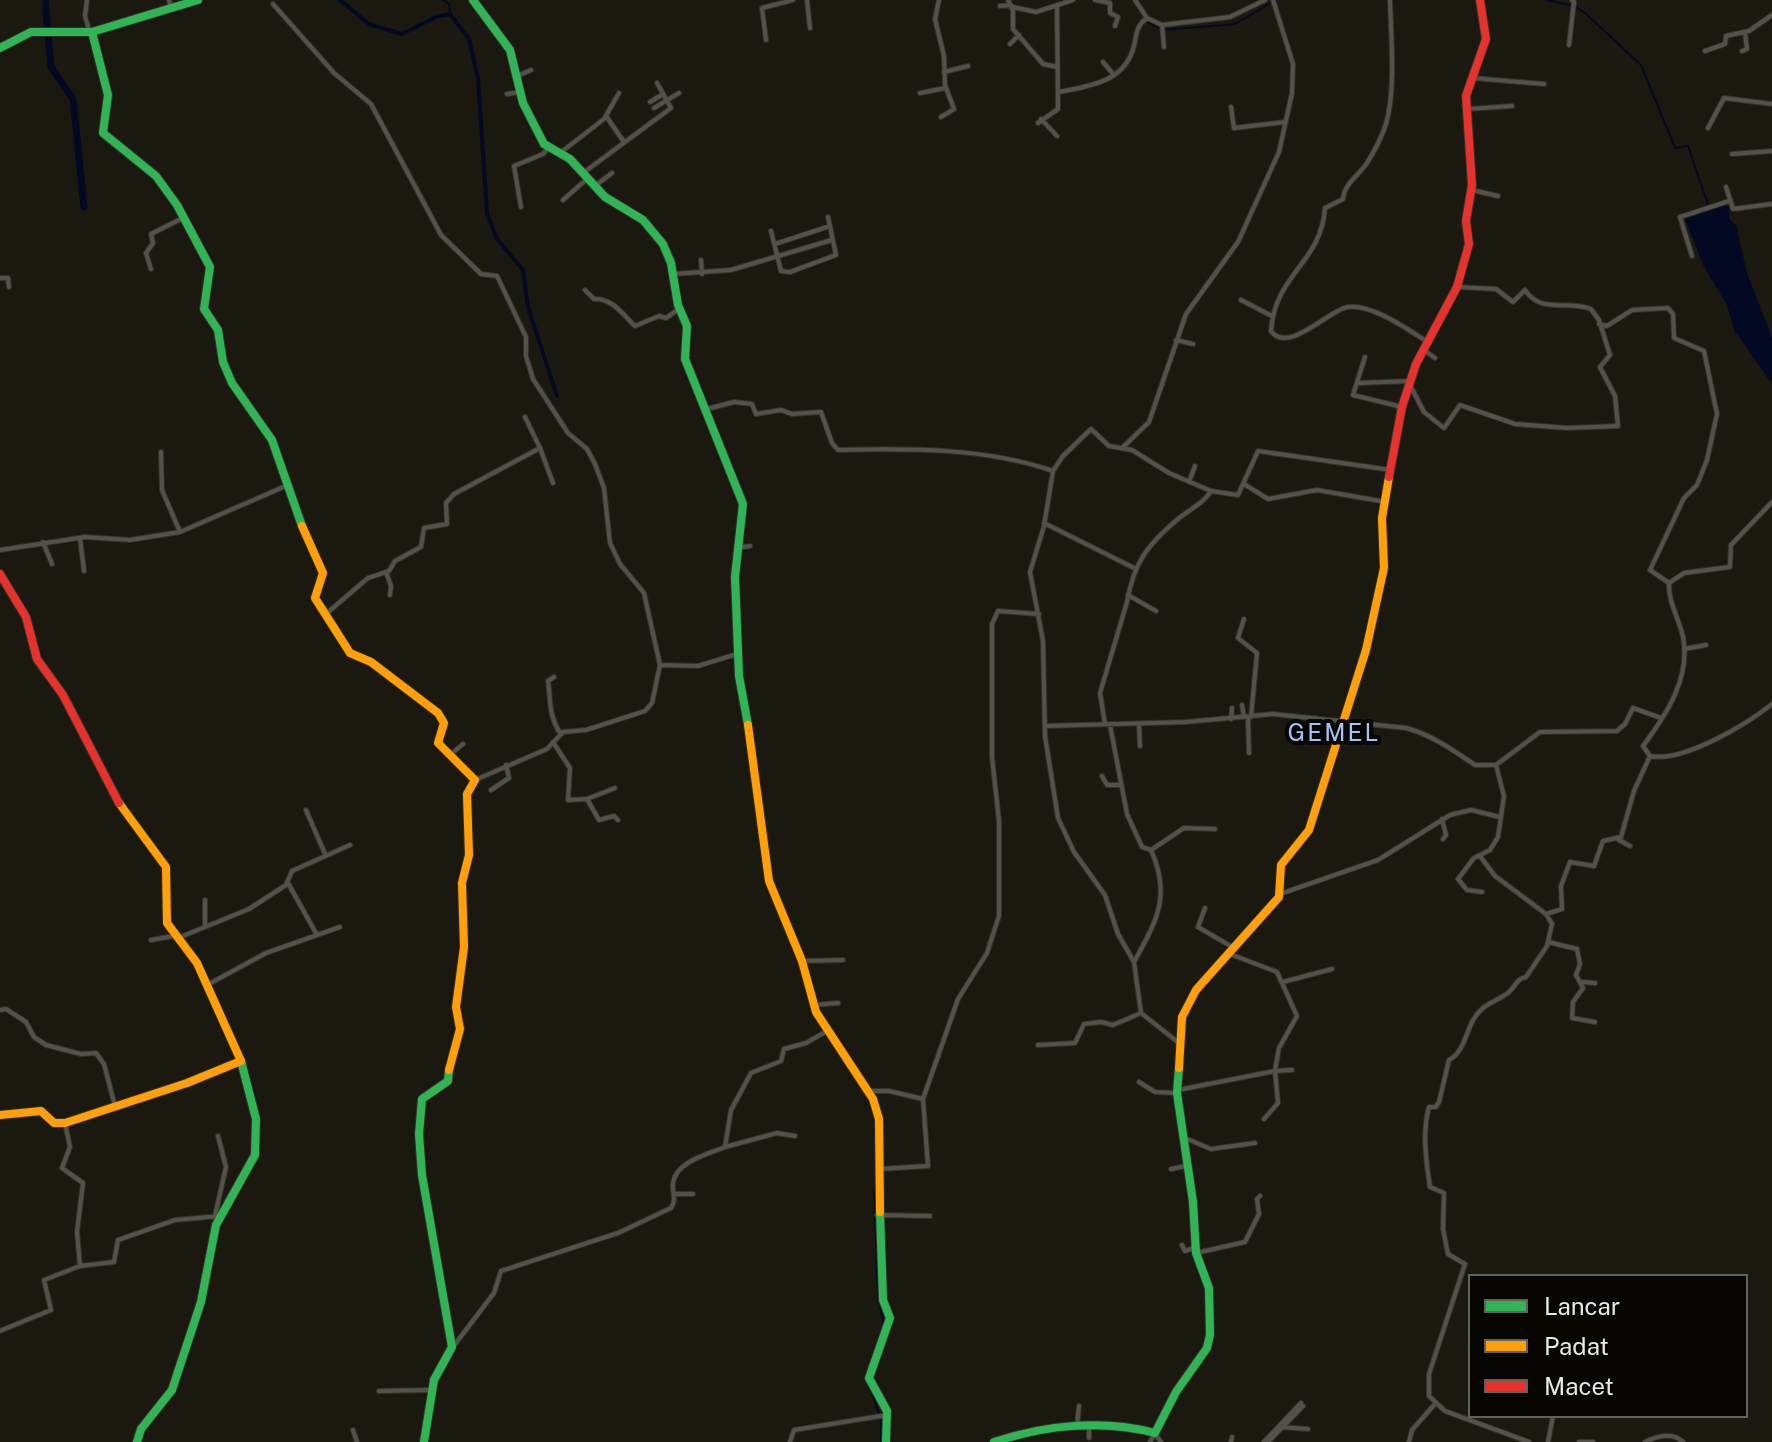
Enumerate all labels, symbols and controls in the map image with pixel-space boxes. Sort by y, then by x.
district label: GEMEL [1288,720,1380,748]
legend [1468,1274,1748,1418]
text: Lancar [1544,1292,1620,1320]
text: Padat [1544,1332,1609,1360]
text: Macet [1544,1372,1614,1400]

